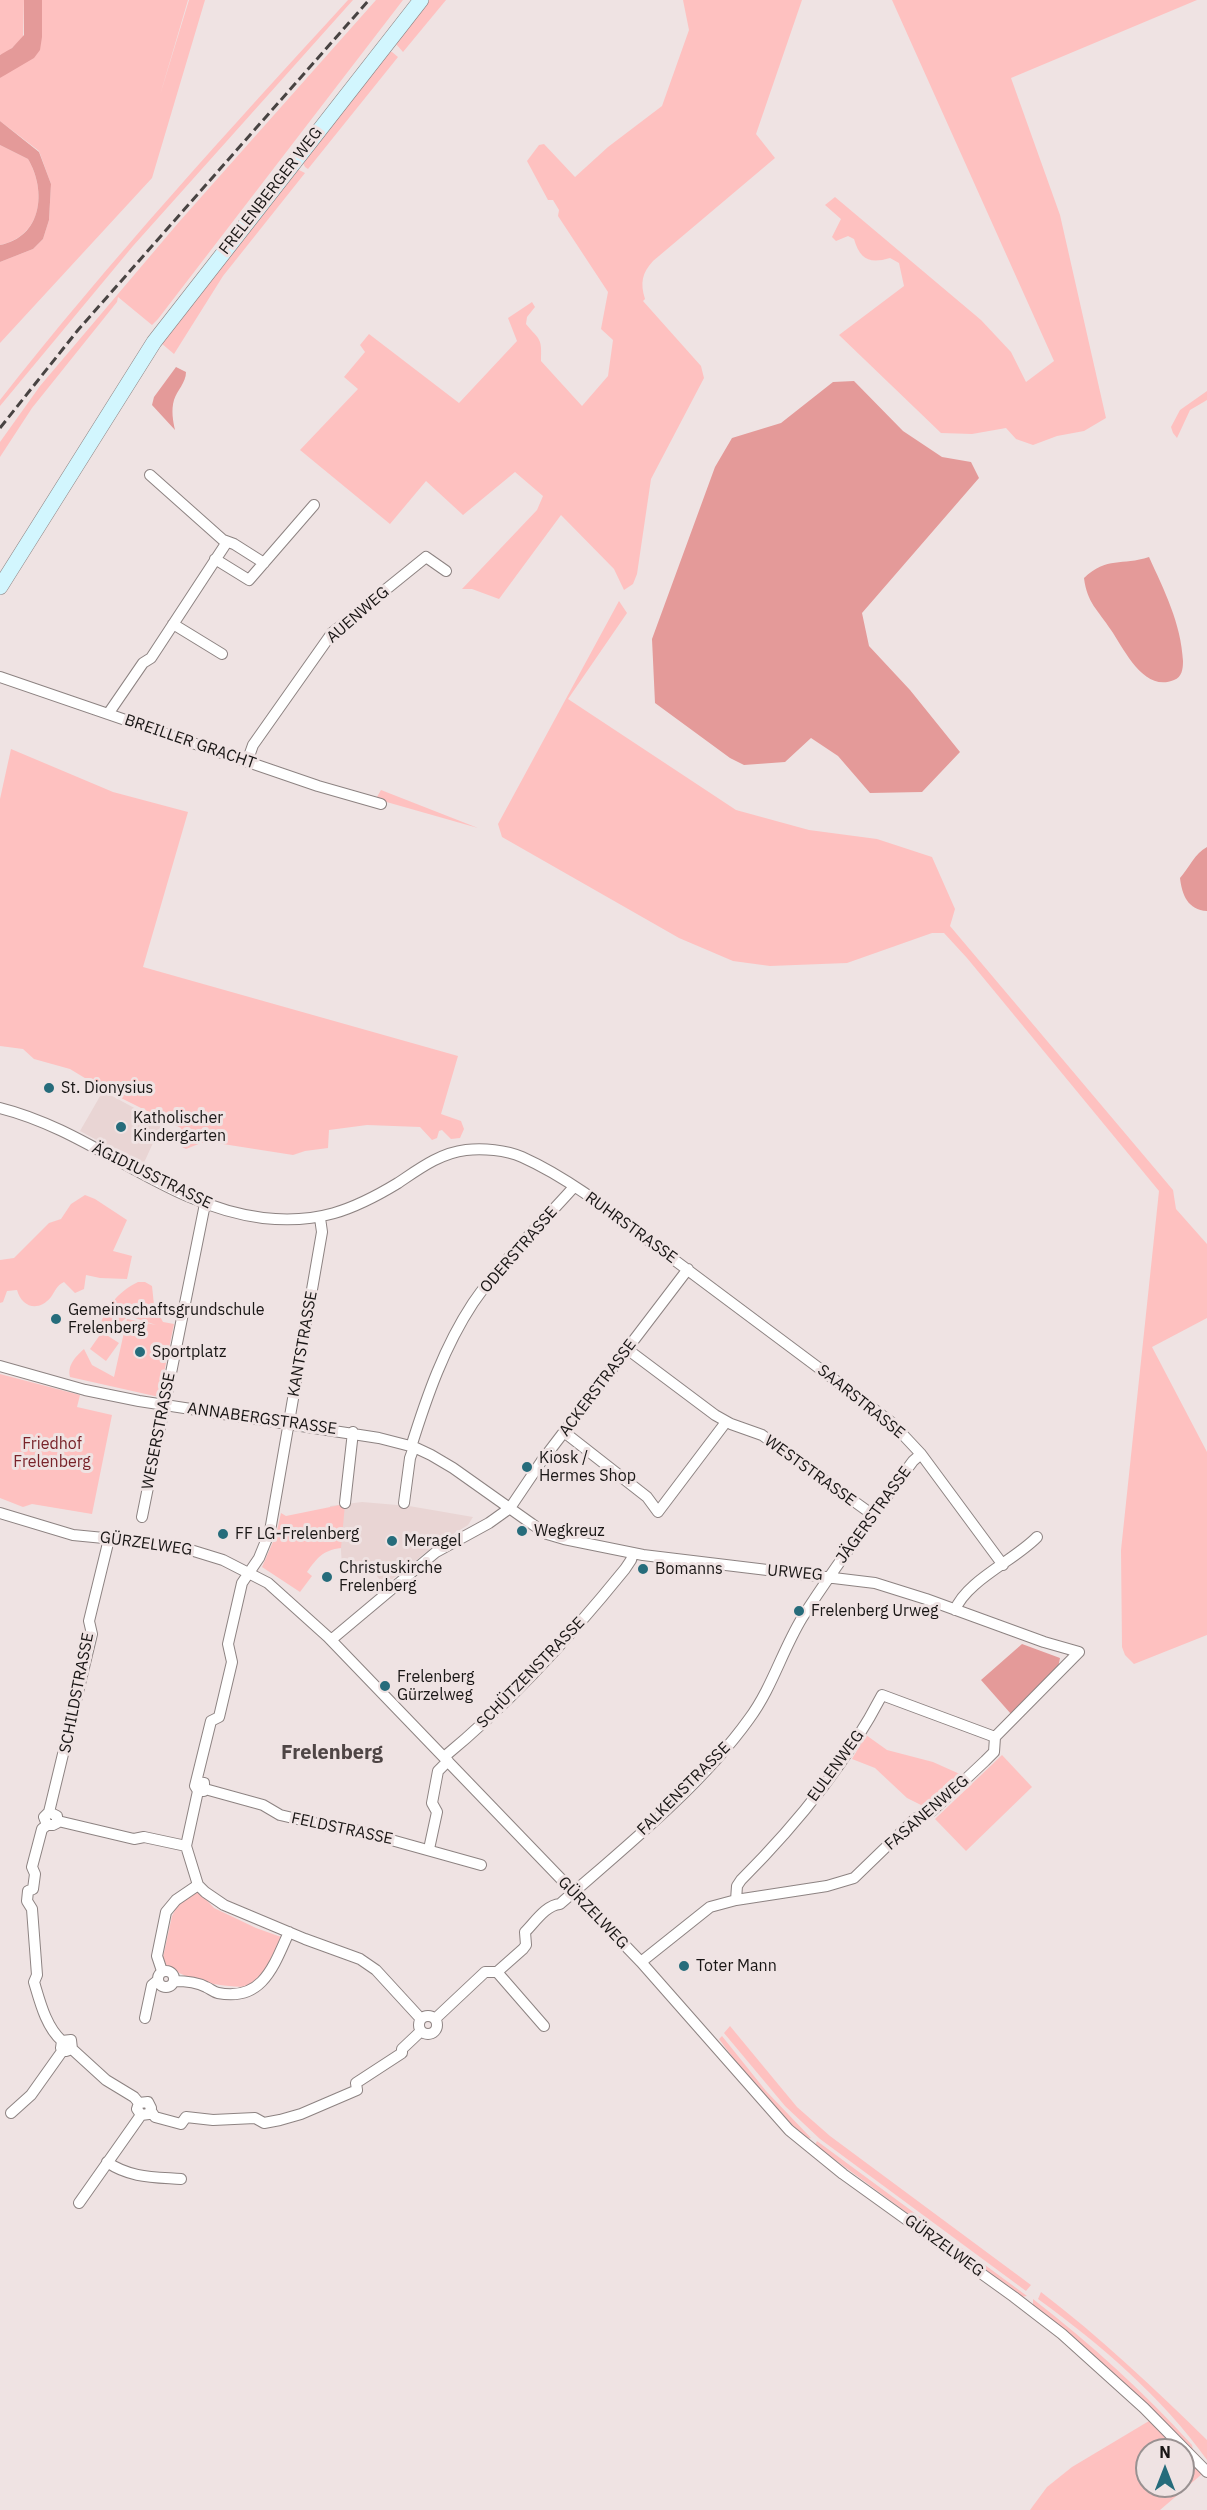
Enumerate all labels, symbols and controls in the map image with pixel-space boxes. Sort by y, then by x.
street label: FRELENBERGER WEG [215,124,327,258]
street label: AUENWEG [323,583,393,647]
street label: BREILLER GRACHT [122,711,258,773]
place label: St. Dionysius [61,1078,153,1098]
marker: St. Dionysius [42,1081,56,1095]
place label: Katholischer Kindergarten [133,1108,226,1146]
marker: Katholischer Kindergarten [114,1120,128,1134]
street label: ÄGIDIUSSTRASSE [89,1139,215,1213]
street label: RUHRSTRASSE [581,1188,681,1268]
street label: ODERSTRASSE [476,1203,562,1297]
street label: KANTSTRASSE [284,1290,322,1398]
place label: Gemeinschaftsgrundschule Frelenberg [68,1300,265,1338]
marker: Gemeinschaftsgrundschule Frelenberg [49,1312,63,1326]
street label: ACKERSTRASSE [555,1336,641,1440]
place label: Sportplatz [152,1342,226,1362]
marker: Sportplatz [133,1345,147,1359]
street label: SAARSTRASSE [813,1361,909,1443]
street label: WESERSTRASSE [138,1371,180,1491]
street label: ANNABERGSTRASSE [186,1399,338,1439]
street label: WESTSTRASSE [761,1431,859,1511]
park label: Friedhof Frelenberg [13,1434,91,1472]
place label: Kiosk / Hermes Shop [539,1448,636,1486]
marker: Kiosk / Hermes Shop [520,1460,534,1474]
street label: JÄGERSTRASSE [832,1463,916,1567]
place label: Wegkreuz [534,1521,605,1541]
place label: FF LG-Frelenberg [235,1524,359,1544]
marker: Wegkreuz [515,1524,529,1538]
marker: FF LG-Frelenberg [216,1527,230,1541]
street label: GÜRZELWEG [99,1528,193,1560]
place label: Meragel [404,1531,462,1551]
marker: Meragel [385,1534,399,1548]
place label: Christuskirche Frelenberg [339,1558,442,1596]
place label: Bomanns [655,1559,723,1579]
street label: URWEG [766,1561,824,1585]
marker: Bomanns [636,1562,650,1576]
marker: Christuskirche Frelenberg [320,1570,334,1584]
place label: Frelenberg Urweg [811,1601,938,1621]
marker: Frelenberg Urweg [792,1604,806,1618]
street label: SCHÜTZENSTRASSE [473,1613,589,1733]
street label: SCHILDSTRASSE [56,1631,98,1755]
place label: Frelenberg Gürzelweg [397,1667,474,1705]
marker: Frelenberg Gürzelweg [378,1679,392,1693]
street label: EULENWEG [804,1727,868,1805]
street label: FALKENSTRASSE [633,1738,735,1840]
district label: Frelenberg [281,1741,383,1765]
street label: FASANENWEG [881,1771,973,1855]
street label: FELDSTRASSE [289,1809,395,1849]
street label: GÜRZELWEG [554,1873,632,1953]
place label: Toter Mann [696,1956,777,1976]
marker: Toter Mann [677,1959,691,1973]
street label: GÜRZELWEG [901,2211,987,2281]
north arrow [1135,2438,1195,2498]
text: N [1159,2442,1171,2462]

